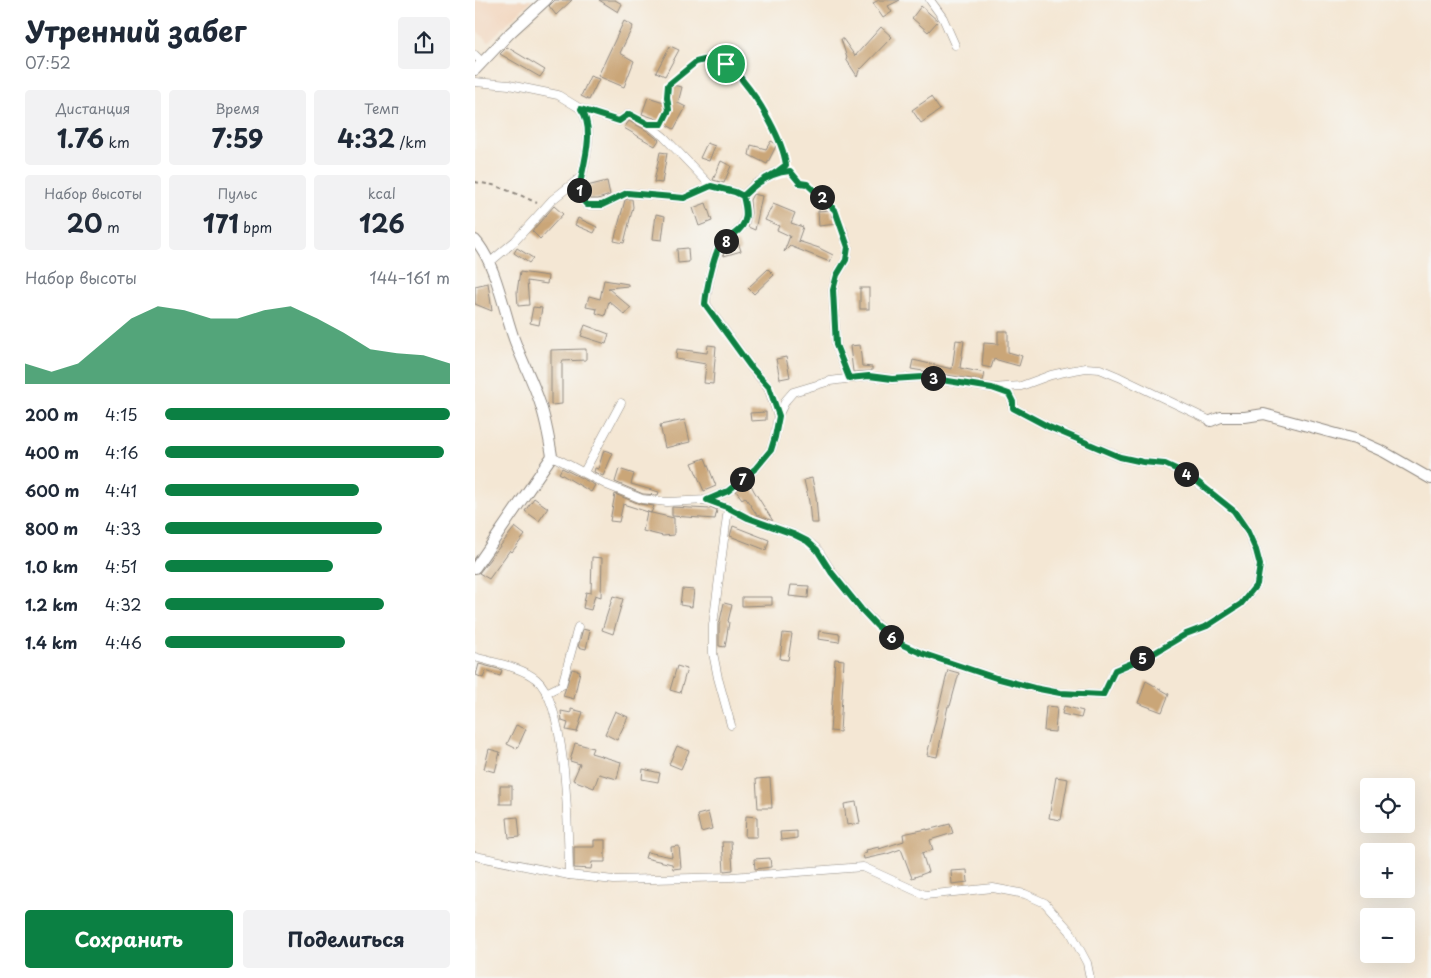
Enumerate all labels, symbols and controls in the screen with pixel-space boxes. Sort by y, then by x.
text: Утренний забег [25,9,246,52]
button: share [398,17,450,69]
pin [705,43,747,85]
text: 07:52 [25,50,71,74]
icon: arrive [712,50,740,78]
text: Дистанция [56,98,130,119]
text: Время [215,98,260,119]
text: Темп [364,98,400,119]
text: 1.76 [57,119,104,157]
text: 7:59 [212,119,263,157]
text: 4:32 [337,119,395,157]
text: km [104,132,130,153]
text: /km [395,132,426,153]
pin: 1 [567,178,591,202]
text: 1 [576,180,583,201]
text: Набор высоты [44,183,142,204]
text: Пульс [218,183,257,204]
text: kcal [368,183,396,204]
pin: 2 [809,184,835,210]
text: 2 [818,187,827,208]
text: 20 [67,204,102,242]
text: 171 [203,204,239,242]
text: 126 [359,204,405,242]
text: m [102,217,120,238]
text: bpm [239,217,272,238]
pin: 8 [713,228,739,254]
text: 8 [722,231,731,252]
text: Набор высоты [25,265,137,289]
text: 144–161 m [370,265,450,289]
pin: 3 [921,366,945,390]
text: 3 [929,368,938,389]
text: 200 m [25,402,79,426]
text: 4:15 [105,402,138,426]
text: 400 m [25,440,79,464]
text: 4:16 [105,440,139,464]
pin: 4 [1173,462,1199,486]
text: 4 [1182,464,1191,485]
pin: 7 [729,466,755,492]
text: 7 [738,469,747,490]
text: 600 m [25,478,79,502]
text: 4:41 [105,478,137,502]
text: 800 m [25,516,78,540]
text: 4:33 [105,516,141,540]
text: 1.0 km [25,554,78,578]
text: 4:51 [105,554,137,578]
text: 1.2 km [25,592,78,616]
text: 4:32 [105,592,142,616]
pin: 6 [879,624,903,650]
text: 6 [887,627,896,648]
text: 1.4 km [25,630,77,654]
text: 4:46 [105,630,142,654]
pin: 5 [1129,646,1155,670]
text: 5 [1138,648,1147,669]
map controls [1360,778,1415,963]
button: locate [1360,778,1415,833]
button: + [1360,843,1415,898]
button: − [1360,908,1415,963]
button: Сохранить [25,910,233,968]
button: Поделиться [243,910,450,968]

